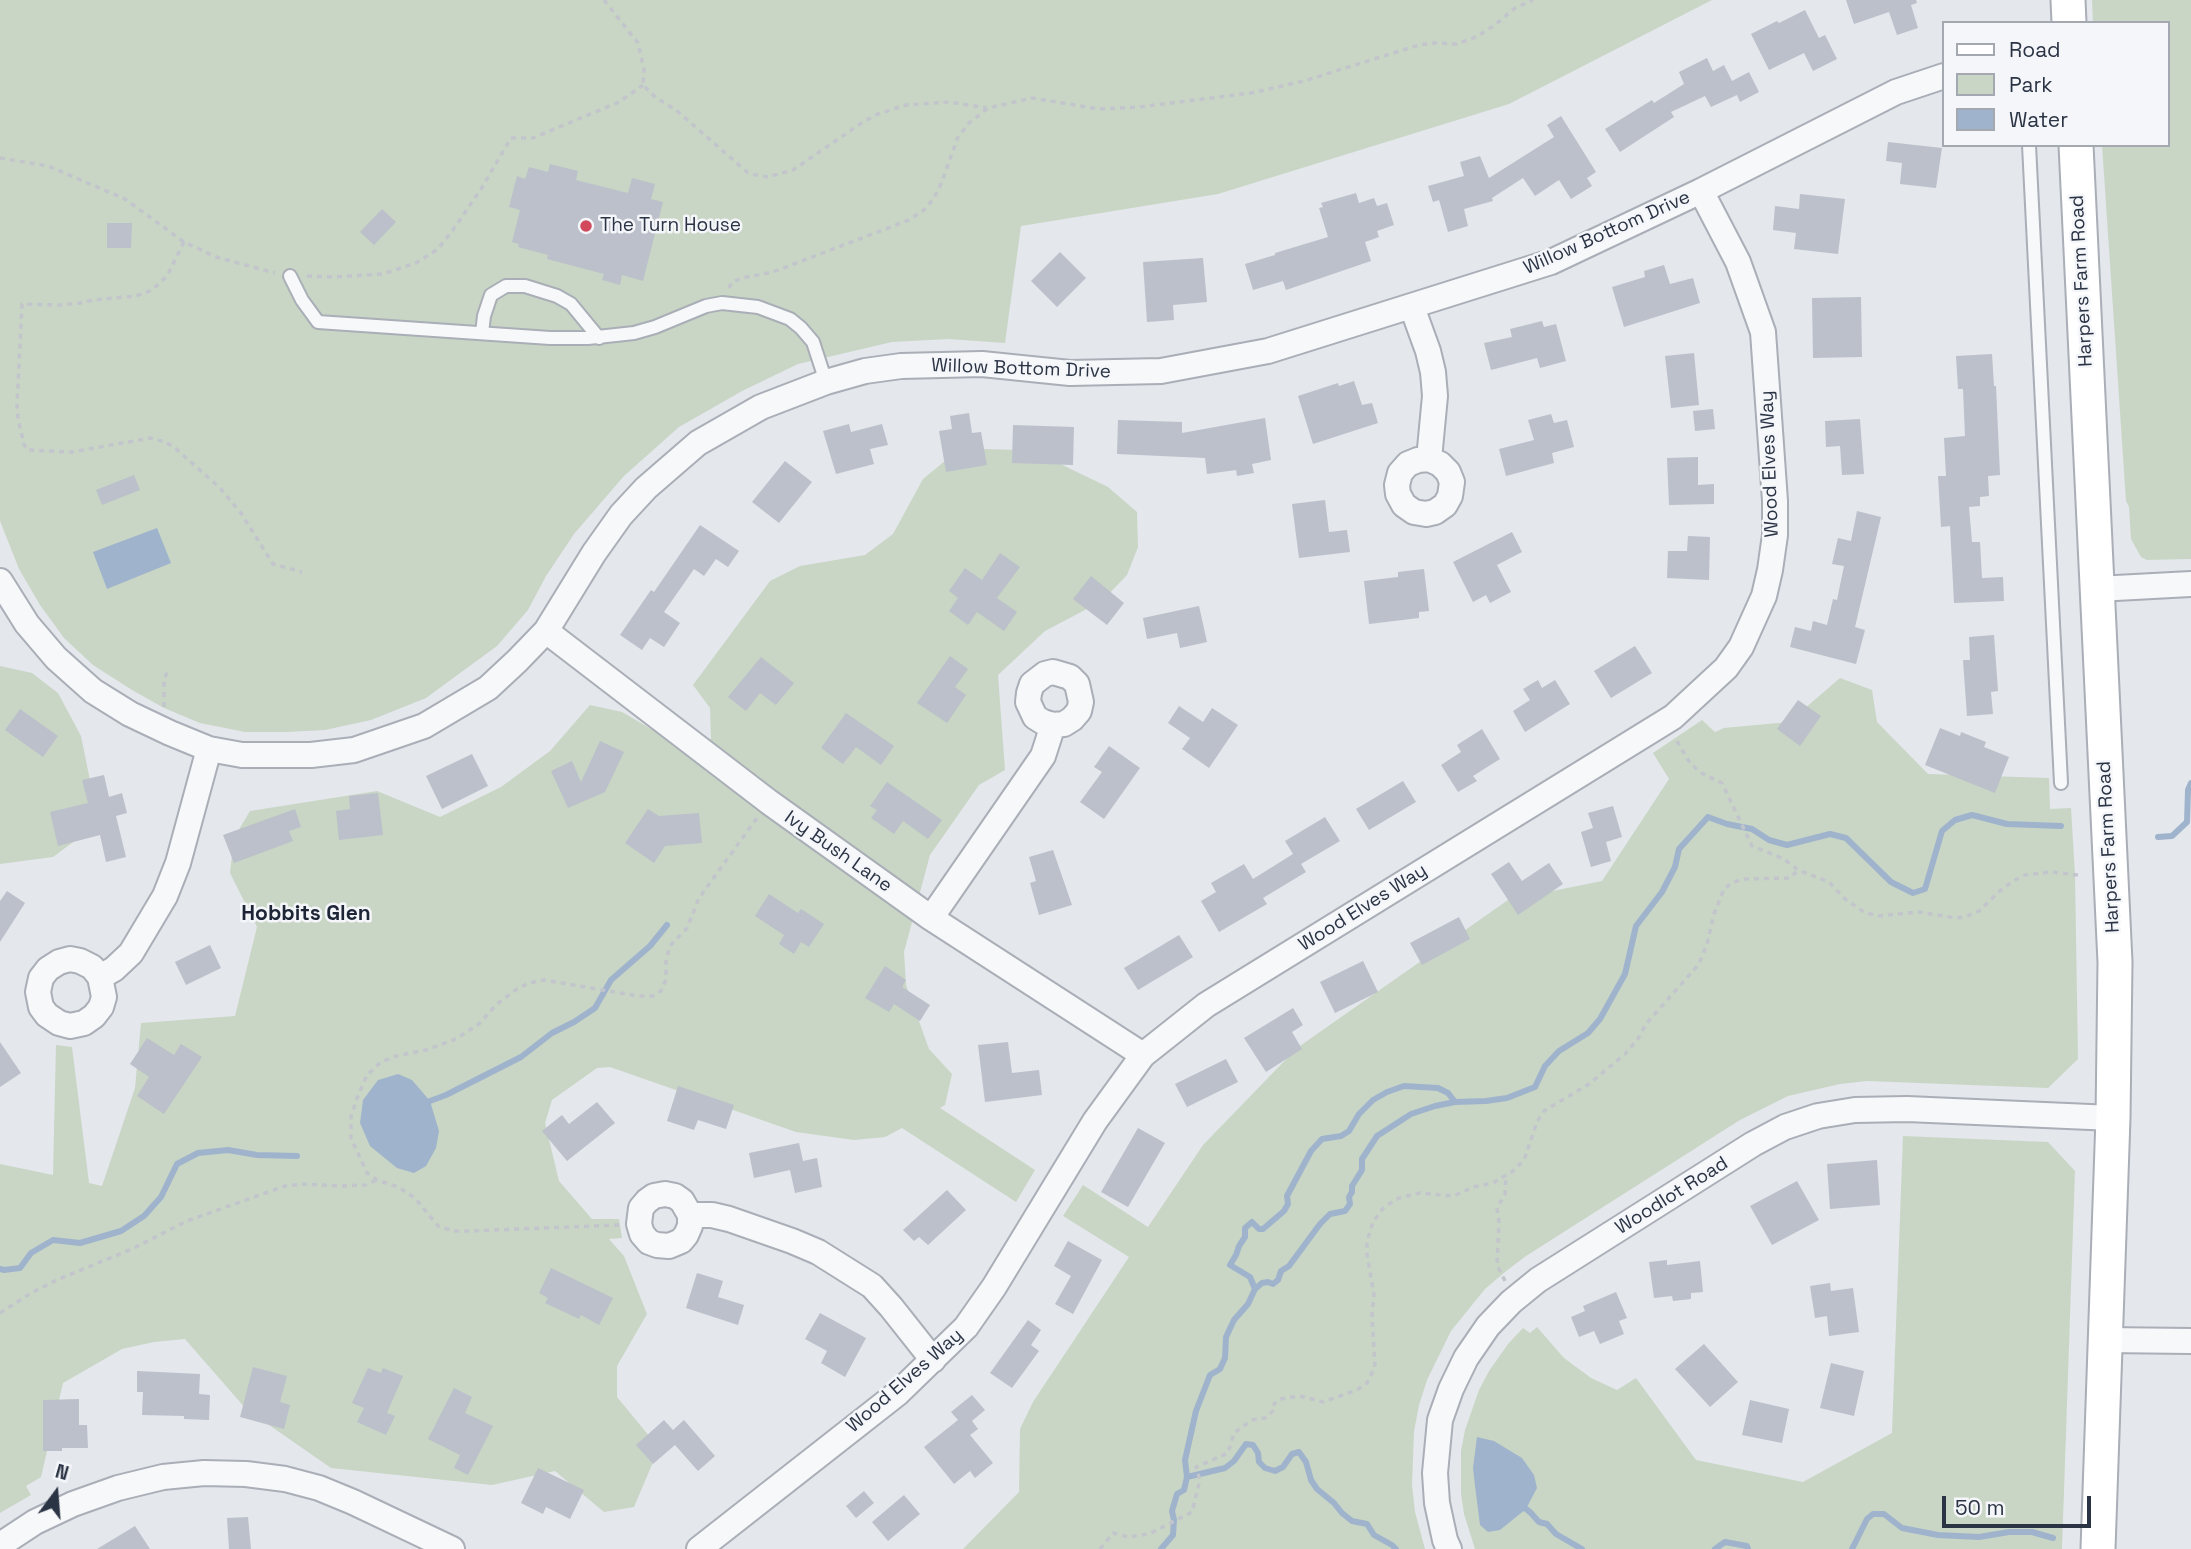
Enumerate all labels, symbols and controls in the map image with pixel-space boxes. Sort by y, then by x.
legend [1942,21,2170,147]
text: Road [2009,36,2061,63]
text: Park [2009,71,2053,98]
text: Water [2009,106,2068,133]
street label: Willow Bottom Drive [1520,186,1694,280]
street label: Harpers Farm Road [2066,195,2098,367]
place label: The Turn House [600,215,741,237]
marker: The Turn House [578,218,594,234]
street label: Willow Bottom Drive [931,354,1111,384]
street label: Wood Elves Way [1756,390,1784,538]
street label: Harpers Farm Road [2093,761,2125,933]
street label: Ivy Bush Lane [780,806,896,898]
street label: Wood Elves Way [1295,859,1431,957]
district label: Hobbits Glen [241,901,371,927]
street label: Woodlot Road [1612,1152,1732,1240]
street label: Wood Elves Way [842,1324,968,1438]
north arrow [21,1458,91,1528]
text: N [52,1459,71,1486]
scale bar [1946,1482,2095,1526]
text: 50 m [1955,1494,2005,1521]

